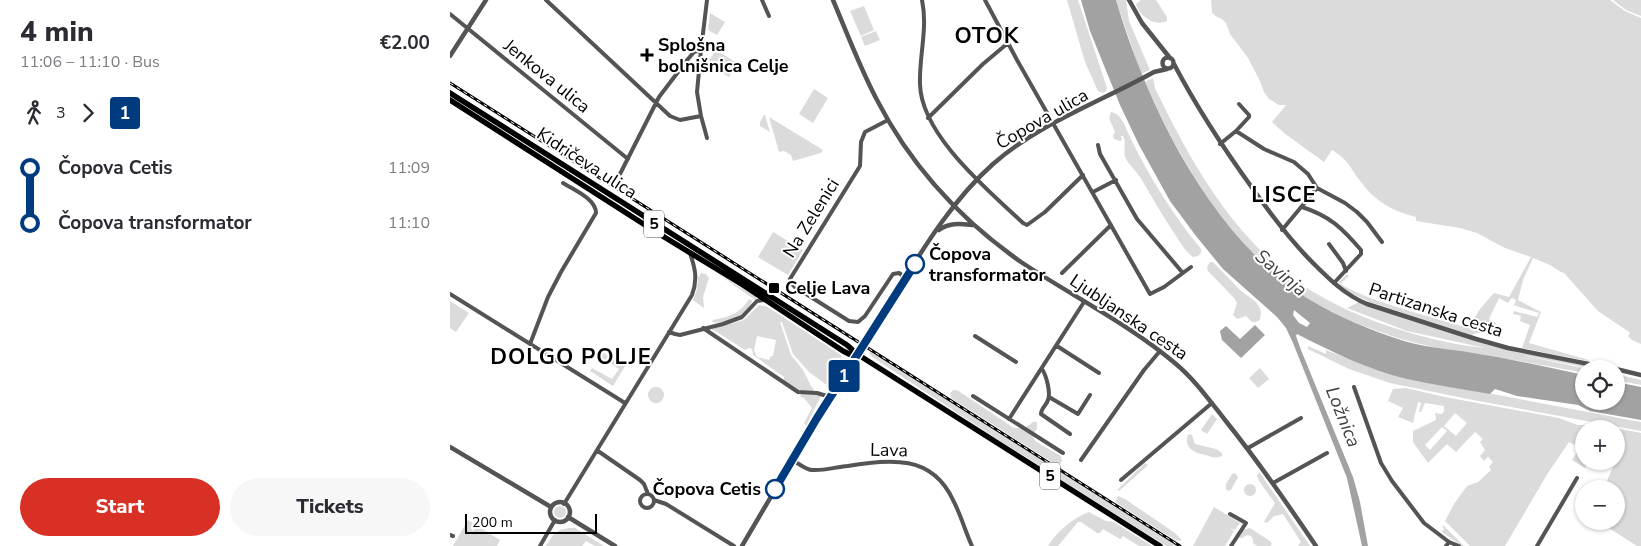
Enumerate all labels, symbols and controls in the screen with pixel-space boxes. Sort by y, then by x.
text: 4 min [20,13,94,51]
district label: OTOK [955,21,1020,51]
text: €2.00 [380,30,430,56]
street label: Jenkova ulica [498,33,595,118]
place label: Splošna bolnišnica Celje [658,33,789,78]
marker: Splošna bolnišnica Celje [640,48,654,62]
text: 11:06 – 11:10 · Bus [20,51,160,73]
street label: Čopova ulica [992,83,1092,155]
icon: walk [20,99,48,127]
icon: forward [74,99,102,127]
text: 1 [120,101,130,125]
text: 3 [56,102,66,124]
street label: Kidričeva ulica [532,122,642,204]
text: Čopova Cetis [58,155,173,181]
text: 11:09 [388,157,430,179]
street label: Na Zelenici [777,174,845,262]
district label: LISCE [1251,180,1317,210]
text: Čopova transformator [58,210,252,236]
road number: 5 [644,210,664,238]
text: 11:10 [388,212,430,234]
place label: Čopova transformator [929,242,1046,287]
water label: Savinja [1249,243,1313,303]
marker: Čopova transformator [905,254,925,274]
street label: Ljubljanska cesta [1065,269,1193,365]
place label: Celje Lava [785,276,870,300]
street label: Partizanska cesta [1366,277,1506,343]
marker: Celje Lava [767,281,781,295]
district label: DOLGO POLJE [490,342,652,372]
line badge: 1 [828,360,860,392]
map controls [1575,360,1625,530]
button: locate [1575,360,1625,410]
text: 1 [839,364,849,388]
water label: Ložnica [1319,383,1367,451]
button: + [1575,420,1625,470]
street label: Lava [870,438,908,462]
road number: 5 [1040,462,1060,490]
place label: Čopova Cetis [652,477,761,501]
button: Start [20,478,220,536]
button: Tickets [230,478,430,536]
marker: Čopova Cetis [765,479,785,499]
button: − [1575,480,1625,530]
scale bar [465,511,598,534]
text: 200 m [472,513,513,532]

